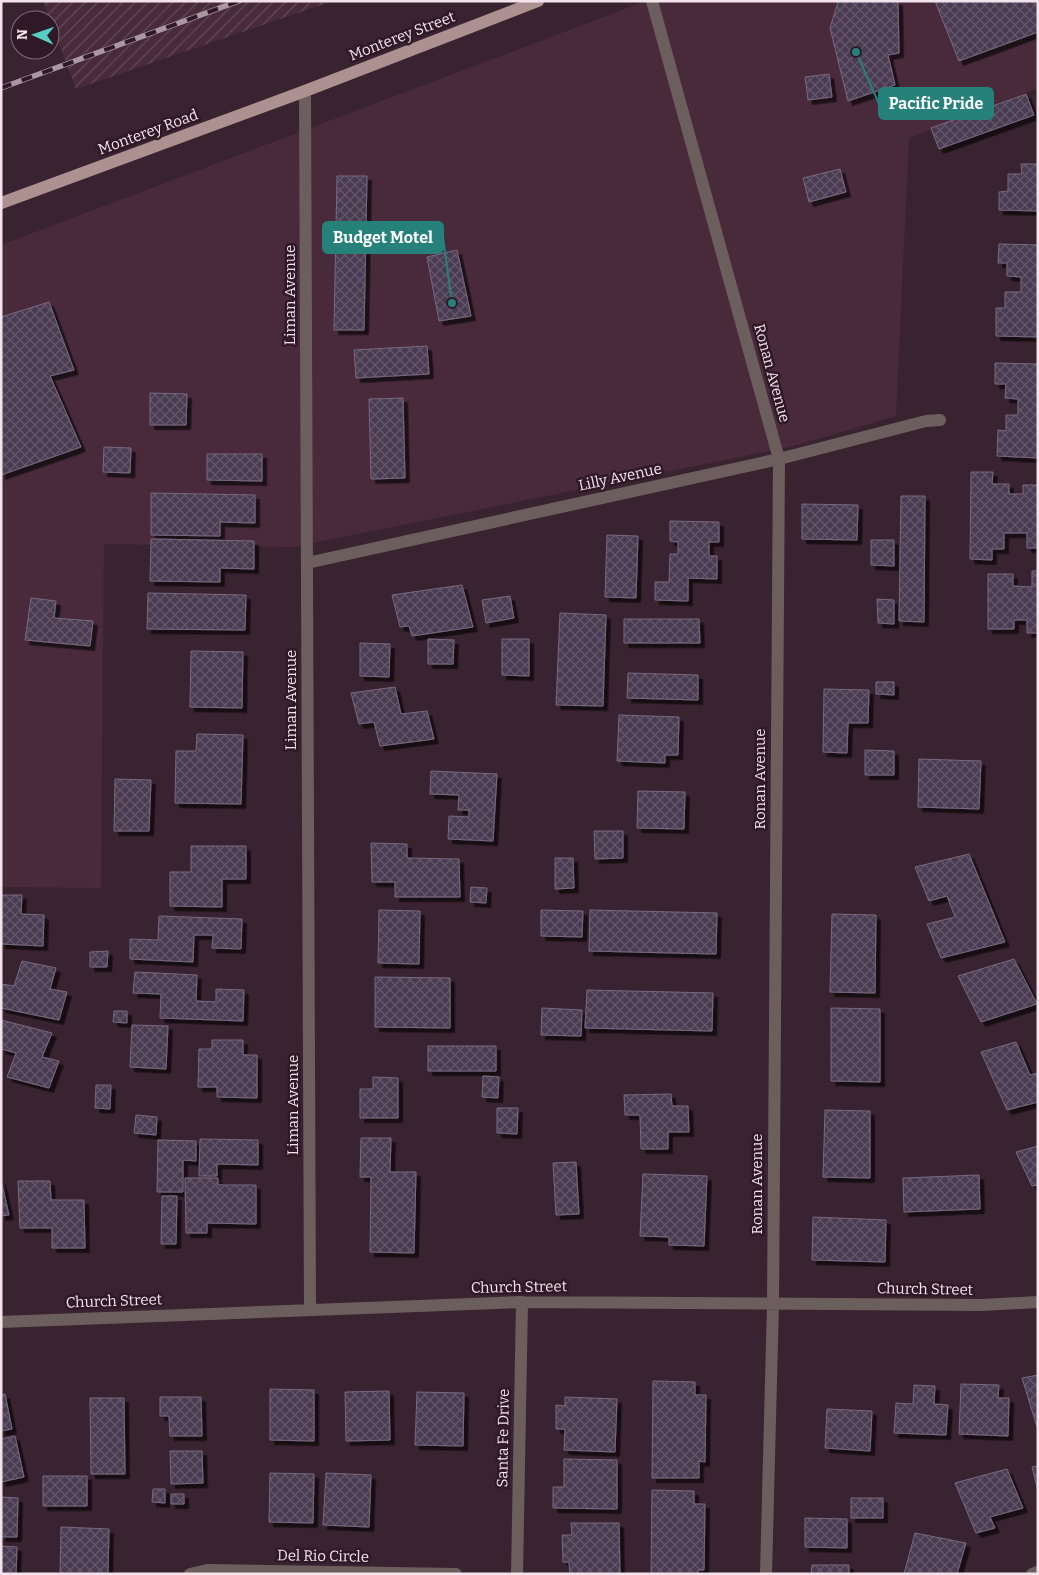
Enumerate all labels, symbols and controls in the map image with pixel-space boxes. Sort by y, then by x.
street label: Monterey Street [346,7,458,64]
north arrow [10,10,60,60]
text: N [14,29,31,40]
callout: Pacific Pride [879,88,993,119]
text: Pacific Pride [889,94,983,113]
street label: Monterey Road [96,106,201,158]
callout: Budget Motel [323,222,443,253]
text: Budget Motel [333,228,433,247]
street label: Liman Avenue [281,245,299,345]
street label: Ronan Avenue [750,322,794,424]
street label: Lilly Avenue [577,459,663,495]
street label: Liman Avenue [282,650,300,750]
street label: Ronan Avenue [751,728,769,830]
street label: Liman Avenue [284,1055,302,1155]
street label: Ronan Avenue [748,1133,766,1235]
street label: Church Street [471,1277,568,1297]
street label: Church Street [877,1279,974,1299]
street label: Church Street [66,1290,163,1312]
street label: Santa Fe Drive [493,1388,513,1488]
street label: Del Rio Circle [277,1546,369,1566]

